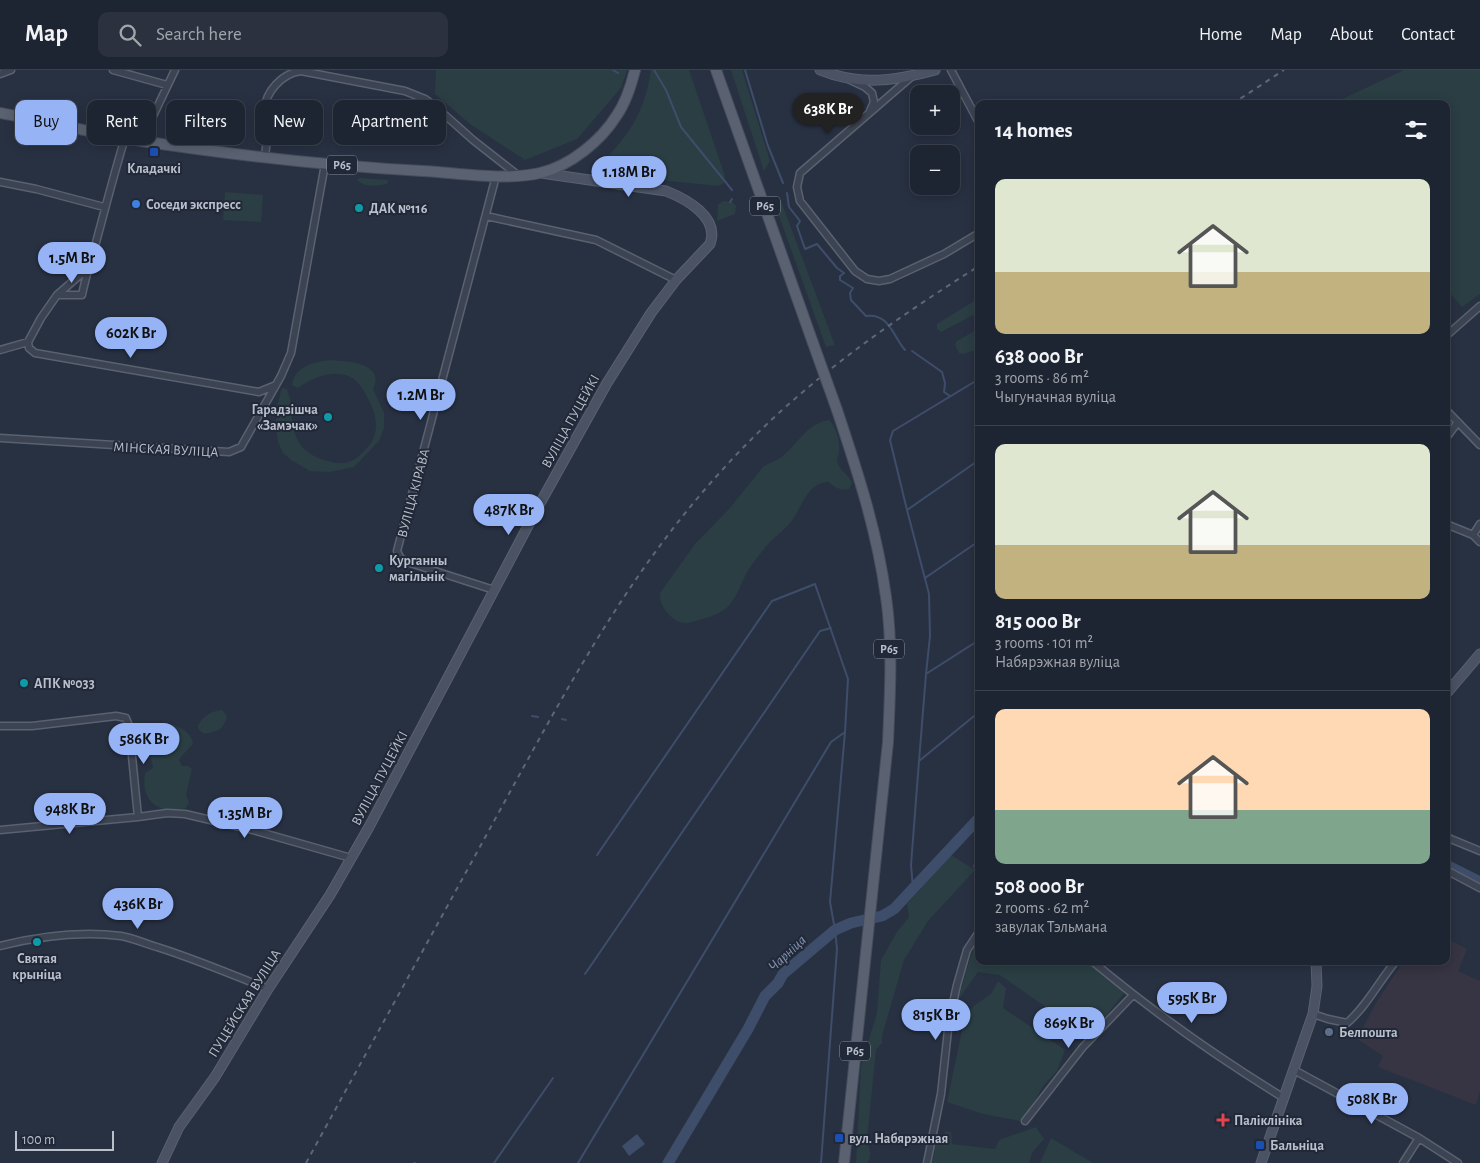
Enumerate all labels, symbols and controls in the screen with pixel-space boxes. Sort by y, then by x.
search box [98,12,448,57]
icon: search [116,21,144,49]
text: Map [25,22,68,46]
text: Search here [156,25,242,44]
text: Home [1199,26,1242,44]
text: Map [1270,26,1302,44]
text: About [1330,26,1373,44]
text: Contact [1401,26,1455,44]
map controls [910,85,960,195]
button: + [910,85,960,135]
pin: 638K Br [782,92,874,135]
chip: Buy [15,100,77,145]
chip: Rent [87,100,156,145]
chip: Filters [166,100,245,145]
chip: New [255,100,323,145]
chip: Apartment [333,100,446,145]
text: 638K Br [803,101,853,117]
icon: filters [1402,116,1430,144]
text: 14 homes [995,120,1073,141]
button: − [910,145,960,195]
marker: Кладачкі [148,146,160,158]
road number: Р65 [327,156,357,174]
pin: 1.18M Br [577,156,681,198]
place label: Кладачкі [127,162,181,176]
text: 1.18M Br [603,164,655,180]
road number: Р65 [750,196,780,216]
marker: Соседи экспресс [130,198,142,210]
place label: Соседи экспресс [146,198,241,212]
marker: ДАК №116 [353,202,365,214]
place label: ДАК №116 [369,202,428,216]
icon: home [1168,211,1258,301]
pin: 1.5M Br [26,242,118,284]
text: 1.5M Br [49,250,95,266]
pin: 602K Br [85,316,177,359]
text: 602K Br [106,325,156,341]
text: 638 000 Br [995,346,1083,367]
text: 3 rooms · 86 m² [995,370,1089,386]
street label: ВУЛІЦА ПУЦЕЙКІ [539,372,602,471]
pin: 1.2M Br [375,378,467,421]
text: 1.2M Br [398,387,444,403]
text: Чыгуначная вуліца [995,389,1116,405]
place label: Гарадзішча «Замэчак» [252,403,318,433]
marker: Гарадзішча «Замэчак» [322,411,334,423]
street label: МІНСКАЯ ВУЛІЦА [113,440,219,460]
street label: ВУЛІЦА КІРАВА [395,447,433,539]
icon: home [1168,477,1258,567]
pin: 487K Br [463,494,555,536]
text: 487K Br [484,502,534,518]
place label: Курганны магільнік [389,554,447,584]
marker: Курганны магільнік [373,562,385,574]
text: 815 000 Br [995,611,1081,632]
text: 3 rooms · 101 m² [995,635,1093,651]
road number: Р65 [874,640,904,658]
text: Набярэжная вуліца [995,654,1120,670]
marker: АПК №033 [18,677,30,689]
place label: АПК №033 [34,677,95,691]
pin: 586K Br [98,722,190,765]
street label: ВУЛІЦА ПУЦЕЙКІ [348,729,411,828]
text: 586K Br [119,731,169,747]
icon: home [1168,742,1258,832]
pin: 948K Br [24,792,116,835]
pin: 1.35M Br [193,796,297,839]
text: 948K Br [45,801,95,817]
text: 1.35M Br [218,805,272,821]
text: 508 000 Br [995,876,1084,897]
pin: 436K Br [92,888,184,930]
text: 436K Br [113,896,163,912]
text: 2 rooms · 62 m² [995,900,1089,916]
text: завулак Тэльмана [995,919,1107,935]
water label: Чарніца [766,932,809,974]
marker: Святая крыніца [31,936,43,948]
street label: ПУЦЕЙСКАЯ ВУЛІЦА [205,947,284,1060]
place label: Святая крыніца [12,952,62,982]
pin: 595K Br [1146,982,1238,1024]
text: 595K Br [1168,990,1216,1006]
pin: 815K Br [890,998,982,1041]
pin: 869K Br [1023,1006,1115,1049]
text: 815K Br [912,1007,960,1023]
text: 869K Br [1044,1015,1094,1031]
marker: Белпошта [1323,1026,1335,1038]
place label: Белпошта [1339,1026,1398,1040]
road number: Р65 [840,1041,870,1060]
pin: 508K Br [1326,1082,1418,1125]
text: 508K Br [1347,1091,1397,1107]
marker: Паліклініка [1216,1113,1230,1127]
place label: Паліклініка [1234,1114,1303,1128]
scale bar [15,1128,114,1151]
marker: вул. Набярэжная [833,1132,845,1144]
place label: вул. Набярэжная [849,1132,948,1146]
text: 100 m [22,1133,55,1147]
marker: Бальніца [1254,1139,1266,1151]
place label: Бальніца [1270,1139,1324,1153]

